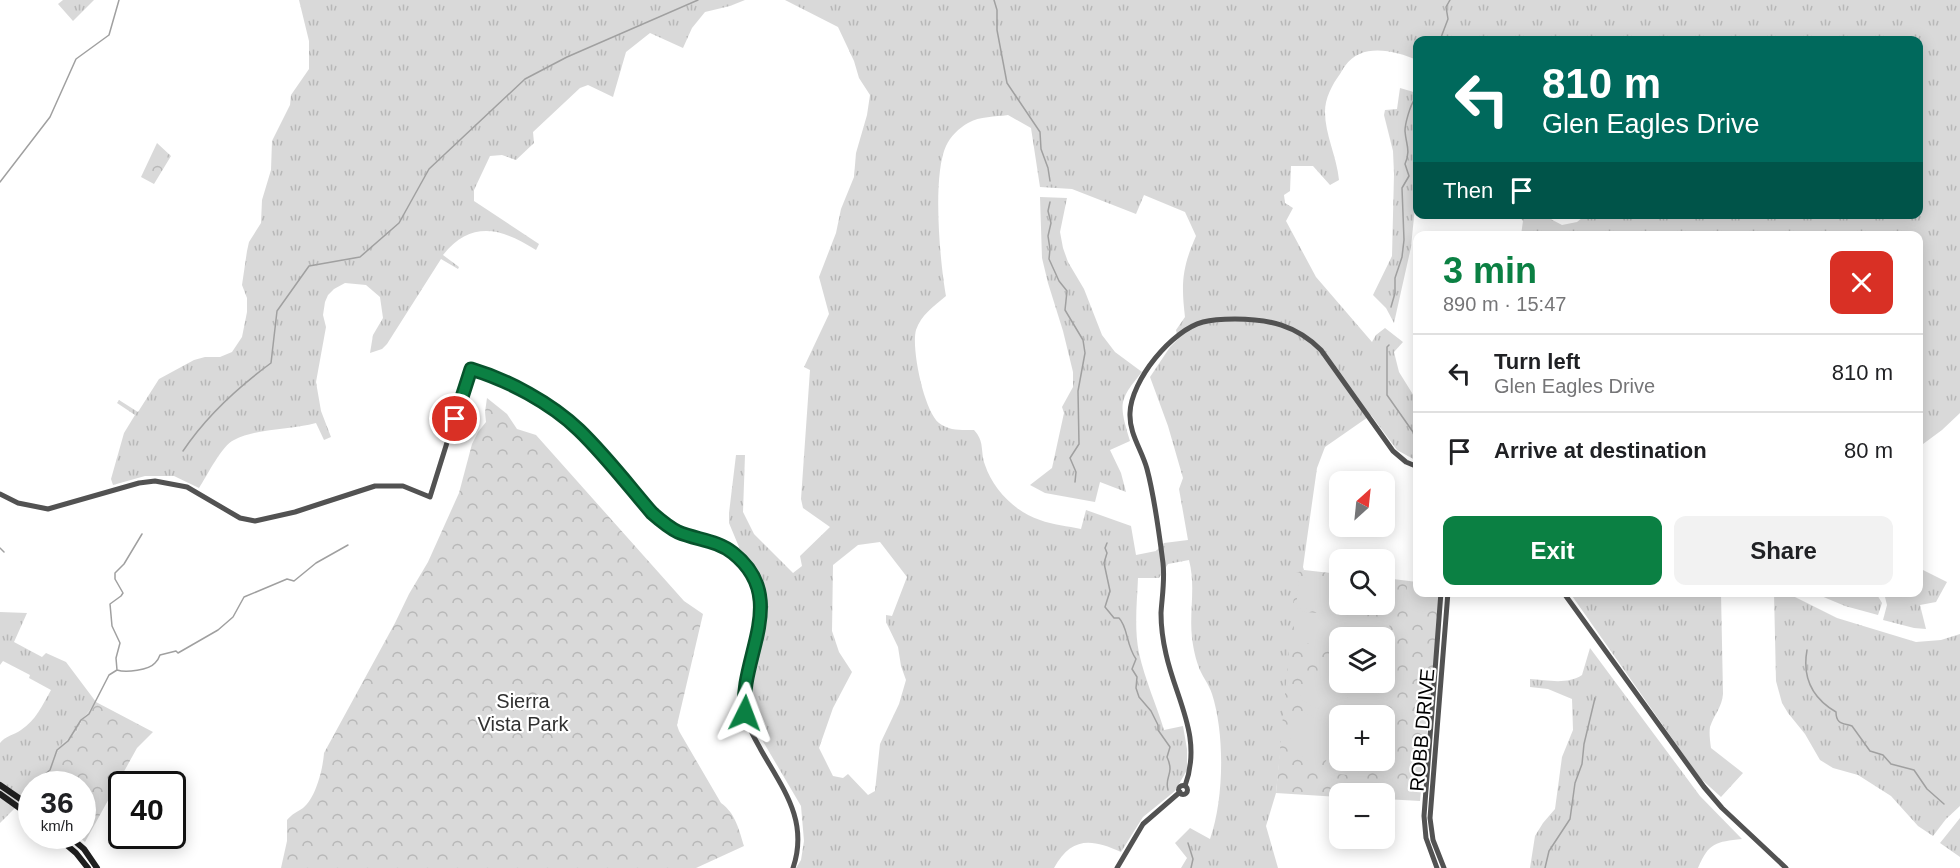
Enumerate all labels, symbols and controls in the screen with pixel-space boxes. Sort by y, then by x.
icon: left [1443,60,1521,138]
text: 810 m [1542,60,1661,107]
text: Glen Eagles Drive [1542,109,1760,139]
icon: arrive [1505,174,1538,207]
text: Then [1443,178,1493,203]
text: 3 min [1443,250,1537,291]
button: close [1830,251,1893,314]
text: 890 m · 15:47 [1443,293,1566,315]
text: Turn left [1494,349,1580,374]
icon: left [1443,357,1476,390]
text: 810 m [1832,360,1893,385]
text: Glen Eagles Drive [1494,375,1655,397]
pin [429,393,480,444]
icon: arrive [438,402,471,435]
icon: arrive [1443,435,1476,468]
text: Arrive at destination [1494,438,1707,463]
text: 80 m [1844,438,1893,463]
north arrow [1329,471,1395,537]
map controls [1329,471,1395,849]
button: Exit [1443,516,1662,585]
button: Share [1674,516,1893,585]
button: search [1329,549,1395,615]
button: layers [1329,627,1395,693]
street label: ROBB DRIVE [1406,668,1438,792]
position arrow [713,681,777,745]
park label: Sierra Vista Park [478,690,569,735]
button: + [1329,705,1395,771]
speed limit sign: 40 [108,771,186,849]
button: − [1329,783,1395,849]
text: 36 [40,786,74,819]
text: km/h [41,817,73,834]

